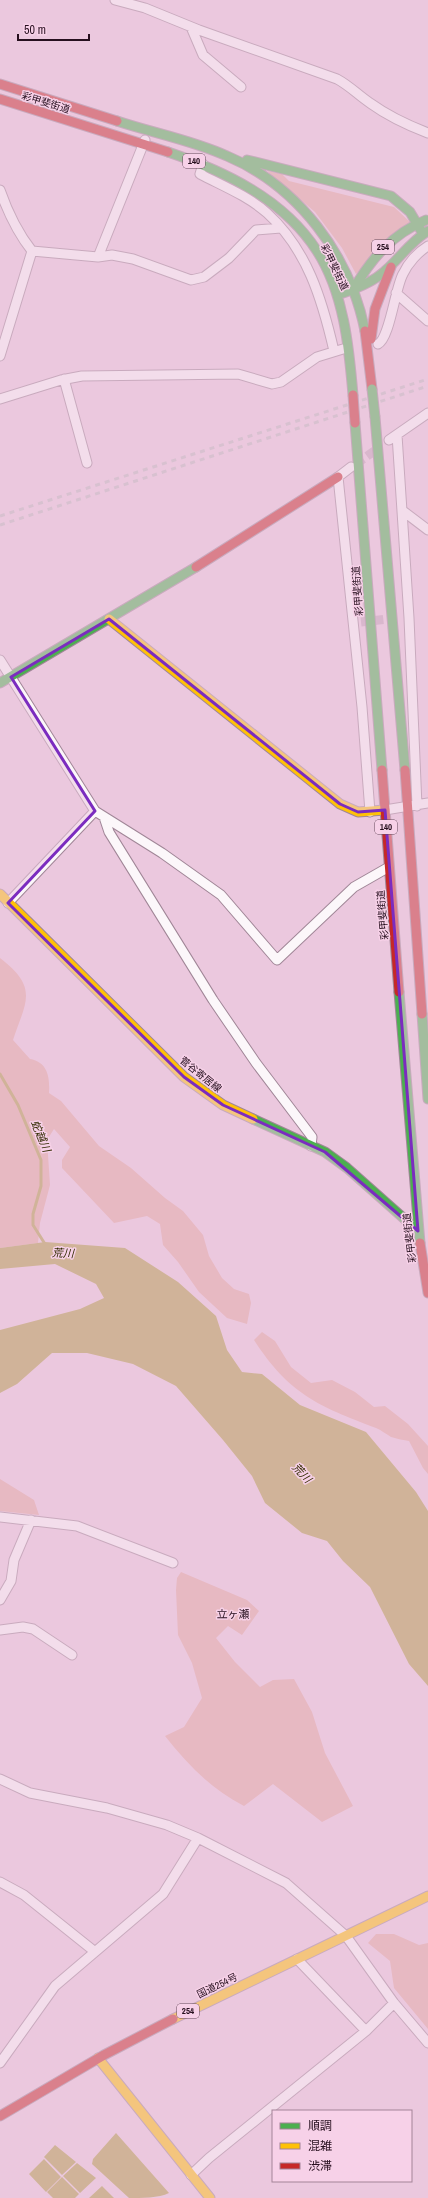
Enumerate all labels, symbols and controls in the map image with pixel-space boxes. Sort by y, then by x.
scale bar [18,16,89,42]
text: 50 m [24,22,46,38]
street label: 彩甲斐街道 [20,89,72,116]
road number: 140 [183,154,205,168]
road number: 254 [372,240,394,254]
street label: 彩甲斐街道 [318,242,351,293]
street label: 彩甲斐街道 [349,566,366,616]
road number: 140 [375,820,397,834]
street label: 彩甲斐街道 [374,889,391,940]
street label: 菅谷寄居線 [177,1054,224,1095]
water label: 蛇越川 [28,1118,54,1155]
street label: 彩甲斐街道 [400,1212,419,1264]
water label: 荒川 [52,1246,75,1260]
water label: 荒川 [289,1460,315,1486]
district label: 立ヶ瀬 [217,1607,250,1621]
street label: 国道254号 [195,1970,240,2001]
road number: 254 [177,2004,199,2018]
legend [272,2110,412,2182]
text: 順調 [308,2118,332,2134]
text: 混雑 [308,2138,332,2154]
text: 渋滞 [308,2158,332,2174]

